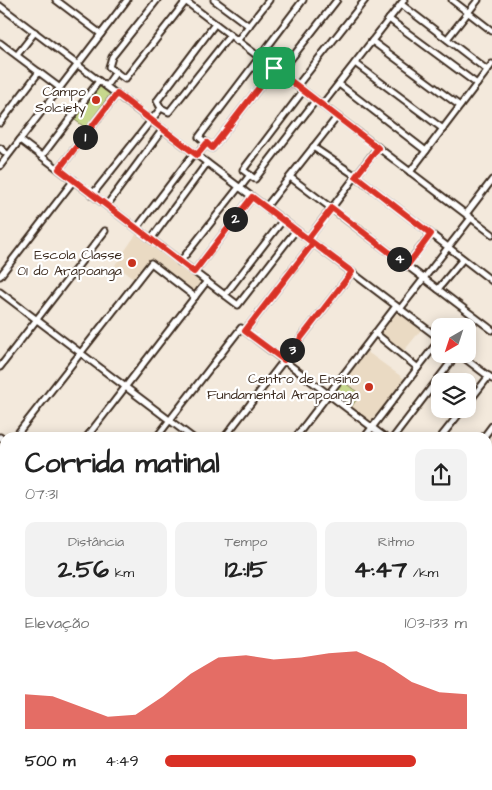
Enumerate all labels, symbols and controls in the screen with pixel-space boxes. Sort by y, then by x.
pin [253,47,295,89]
icon: arrive [260,54,288,82]
place label: Campo Solciety [35,82,86,118]
marker: Campo Solciety [90,94,102,106]
pin: 1 [72,124,98,150]
text: 1 [85,127,86,147]
pin: 2 [222,206,248,232]
text: 2 [231,209,240,229]
place label: Escola Classe 01 do Arapoanga [17,245,122,281]
pin: 4 [386,246,412,272]
text: 4 [395,249,404,269]
marker: Escola Classe 01 do Arapoanga [126,257,138,269]
north arrow [431,318,476,362]
map controls [431,318,476,418]
pin: 3 [280,338,304,362]
text: 3 [289,340,296,360]
place label: Centro de Ensino Fundamental Arapoanga [207,369,359,405]
button: layers [431,373,476,418]
marker: Centro de Ensino Fundamental Arapoanga [363,381,375,393]
text: Corrida matinal [25,444,220,483]
button: share [415,449,467,501]
text: 07:31 [25,483,58,505]
text: Distância [68,532,124,552]
text: Tempo [225,532,267,552]
text: Ritmo [378,532,414,552]
text: 2.56 [58,552,109,587]
text: 12:15 [225,552,267,587]
text: 4:47 [353,552,407,587]
text: km [109,563,134,583]
text: /km [407,563,439,583]
text: Elevação [25,612,89,634]
text: 103–133 m [405,612,467,634]
text: 500 m [25,750,75,772]
text: 4:49 [105,750,139,772]

